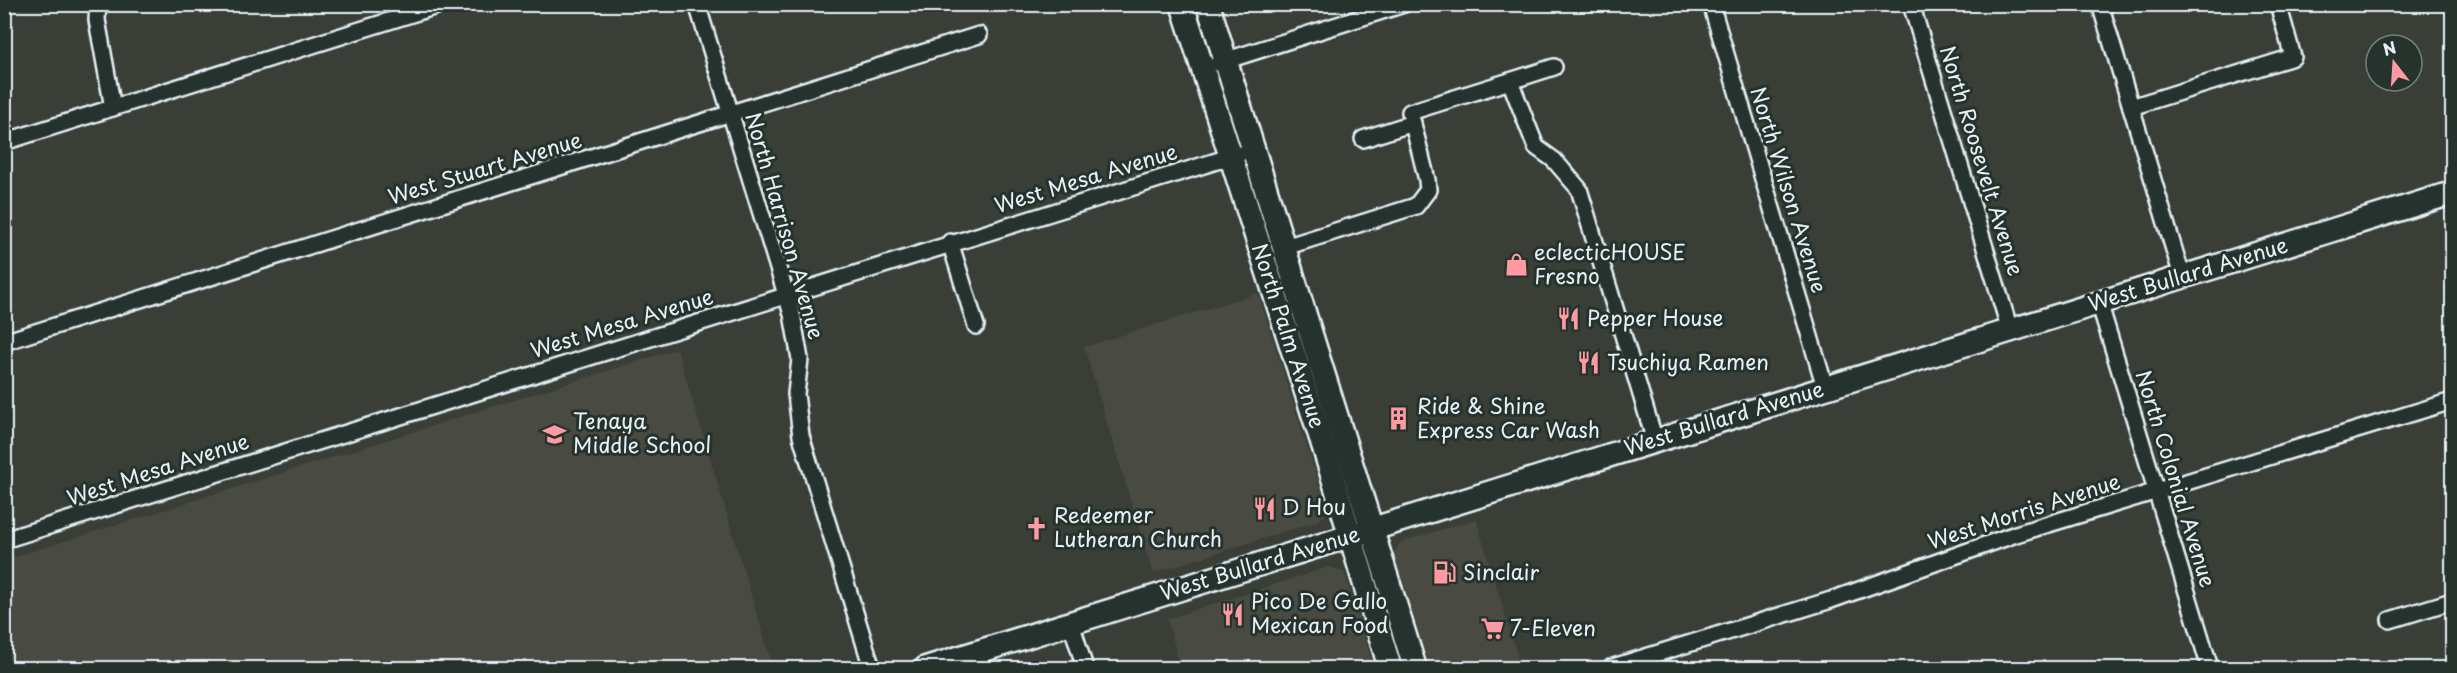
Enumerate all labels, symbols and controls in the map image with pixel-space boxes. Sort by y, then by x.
north arrow [2364,33,2424,93]
text: N [2380,34,2399,61]
street label: North Roosevelt Avenue [1933,41,2033,279]
street label: North Wilson Avenue [1743,82,1836,296]
street label: North Harrison Avenue [738,108,834,343]
street label: West Stuart Avenue [384,122,585,212]
street label: West Mesa Avenue [990,134,1181,220]
street label: West Bullard Avenue [2084,227,2291,319]
place label: eclecticHOUSE Fresno [1534,235,1686,291]
street label: North Palm Avenue [1245,239,1335,432]
shop icon: eclecticHOUSE Fresno [1503,252,1529,278]
street label: West Mesa Avenue [526,279,717,365]
place label: Pepper House [1587,301,1723,333]
restaurant icon: Pepper House [1556,306,1582,332]
place label: Tsuchiya Ramen [1607,345,1769,377]
restaurant icon: Tsuchiya Ramen [1576,350,1602,376]
street label: North Colonial Avenue [2129,366,2225,591]
street label: West Bullard Avenue [1620,371,1827,463]
place label: Ride & Shine Express Car Wash [1417,389,1600,445]
place label: Tenaya Middle School [573,404,711,460]
building icon: Ride & Shine Express Car Wash [1386,406,1412,432]
school or university icon: Tenaya Middle School [542,421,568,447]
street label: West Mesa Avenue [62,424,252,513]
street label: West Morris Avenue [1923,464,2124,556]
place label: D Hou [1282,490,1346,522]
restaurant icon: D Hou [1251,495,1277,521]
place label: Redeemer Lutheran Church [1054,498,1222,554]
church icon: Redeemer Lutheran Church [1023,515,1049,541]
street label: West Bullard Avenue [1156,516,1363,608]
place label: Sinclair [1463,555,1540,587]
fuel station icon: Sinclair [1432,560,1458,586]
place label: Pico De Gallo Mexican Food [1251,584,1389,640]
restaurant icon: Pico De Gallo Mexican Food [1220,601,1246,627]
place label: 7-Eleven [1510,611,1596,643]
supermarket icon: 7-Eleven [1479,616,1505,642]

